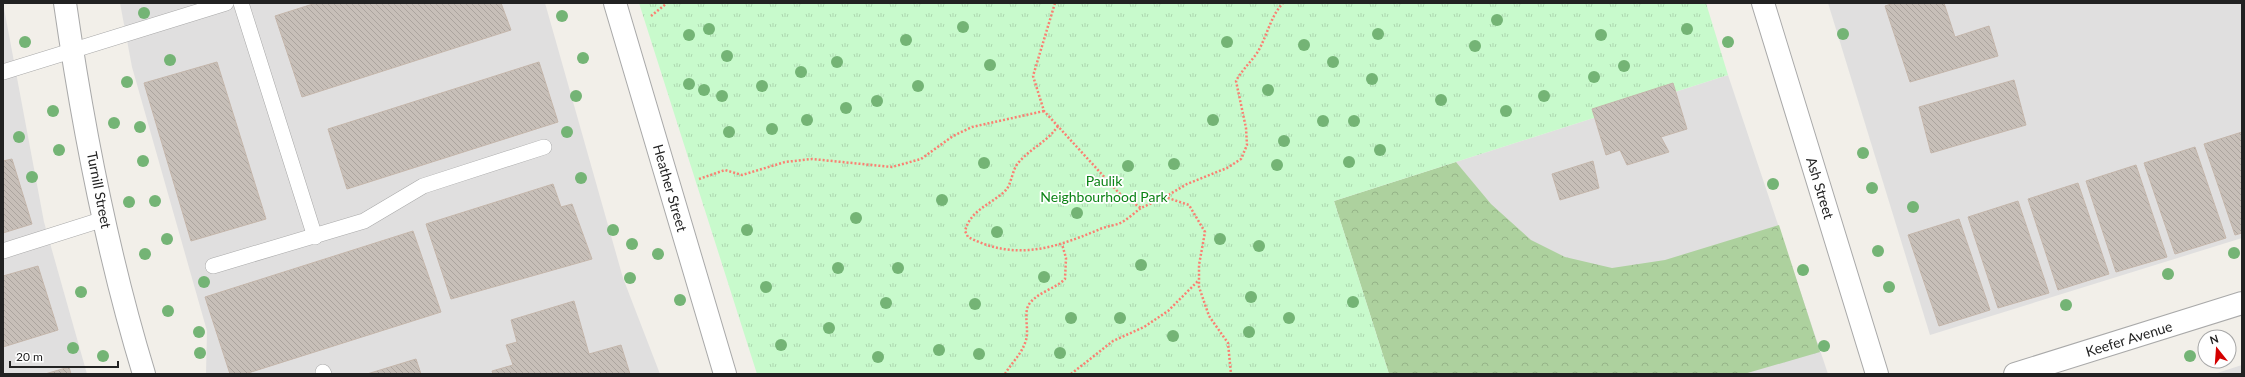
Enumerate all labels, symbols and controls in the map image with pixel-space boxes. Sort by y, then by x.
street label: Heather Street [650,142,691,234]
street label: Turnill Street [84,150,115,230]
street label: Ash Street [1803,155,1838,221]
park label: Paulik Neighbourhood Park [1040,172,1169,205]
street label: Keefer Avenue [2083,317,2174,360]
north arrow [2197,329,2237,369]
text: N [2208,332,2220,346]
scale bar [10,343,118,369]
text: 20 m [16,349,43,364]

